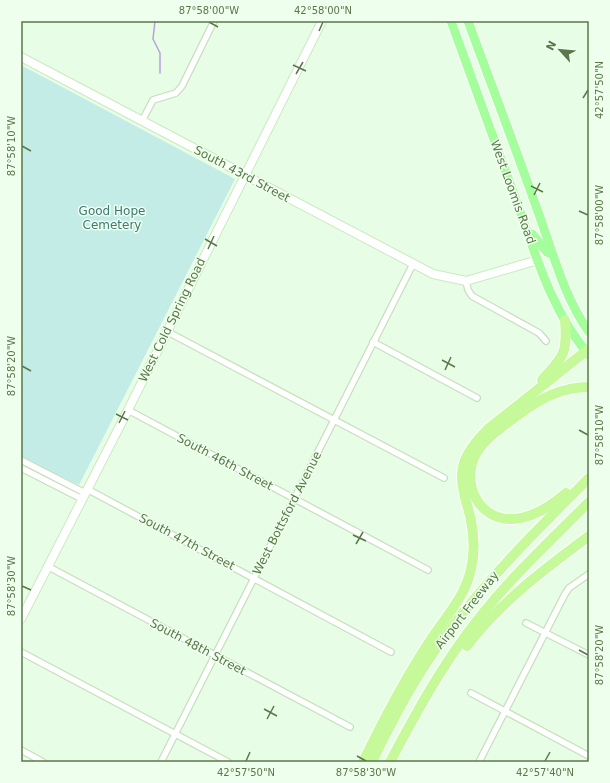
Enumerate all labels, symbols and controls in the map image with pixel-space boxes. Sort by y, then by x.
text: 87°58'00"W [179,5,239,16]
text: 42°58'00"N [294,5,352,16]
north arrow [540,30,580,70]
text: N [544,39,559,53]
text: 42°57'50"N [594,61,605,119]
text: 87°58'10"W [6,116,17,176]
street label: West Loomis Road [488,138,538,246]
street label: South 43rd Street [192,143,293,205]
text: 87°58'00"W [594,185,605,245]
park label: Good Hope Cemetery [79,204,145,232]
street label: West Cold Spring Road [136,256,208,384]
text: 87°58'20"W [6,336,17,396]
text: 87°58'10"W [594,405,605,465]
street label: South 46th Street [175,431,276,493]
street label: West Bottsford Avenue [250,449,324,577]
street label: South 47th Street [137,511,238,573]
text: 87°58'30"W [6,556,17,616]
street label: Airport Freeway [432,568,502,652]
street label: South 48th Street [148,616,249,678]
text: 87°58'20"W [594,625,605,685]
text: 42°57'50"N [217,767,275,778]
text: 87°58'30"W [336,767,396,778]
text: 42°57'40"N [516,767,574,778]

